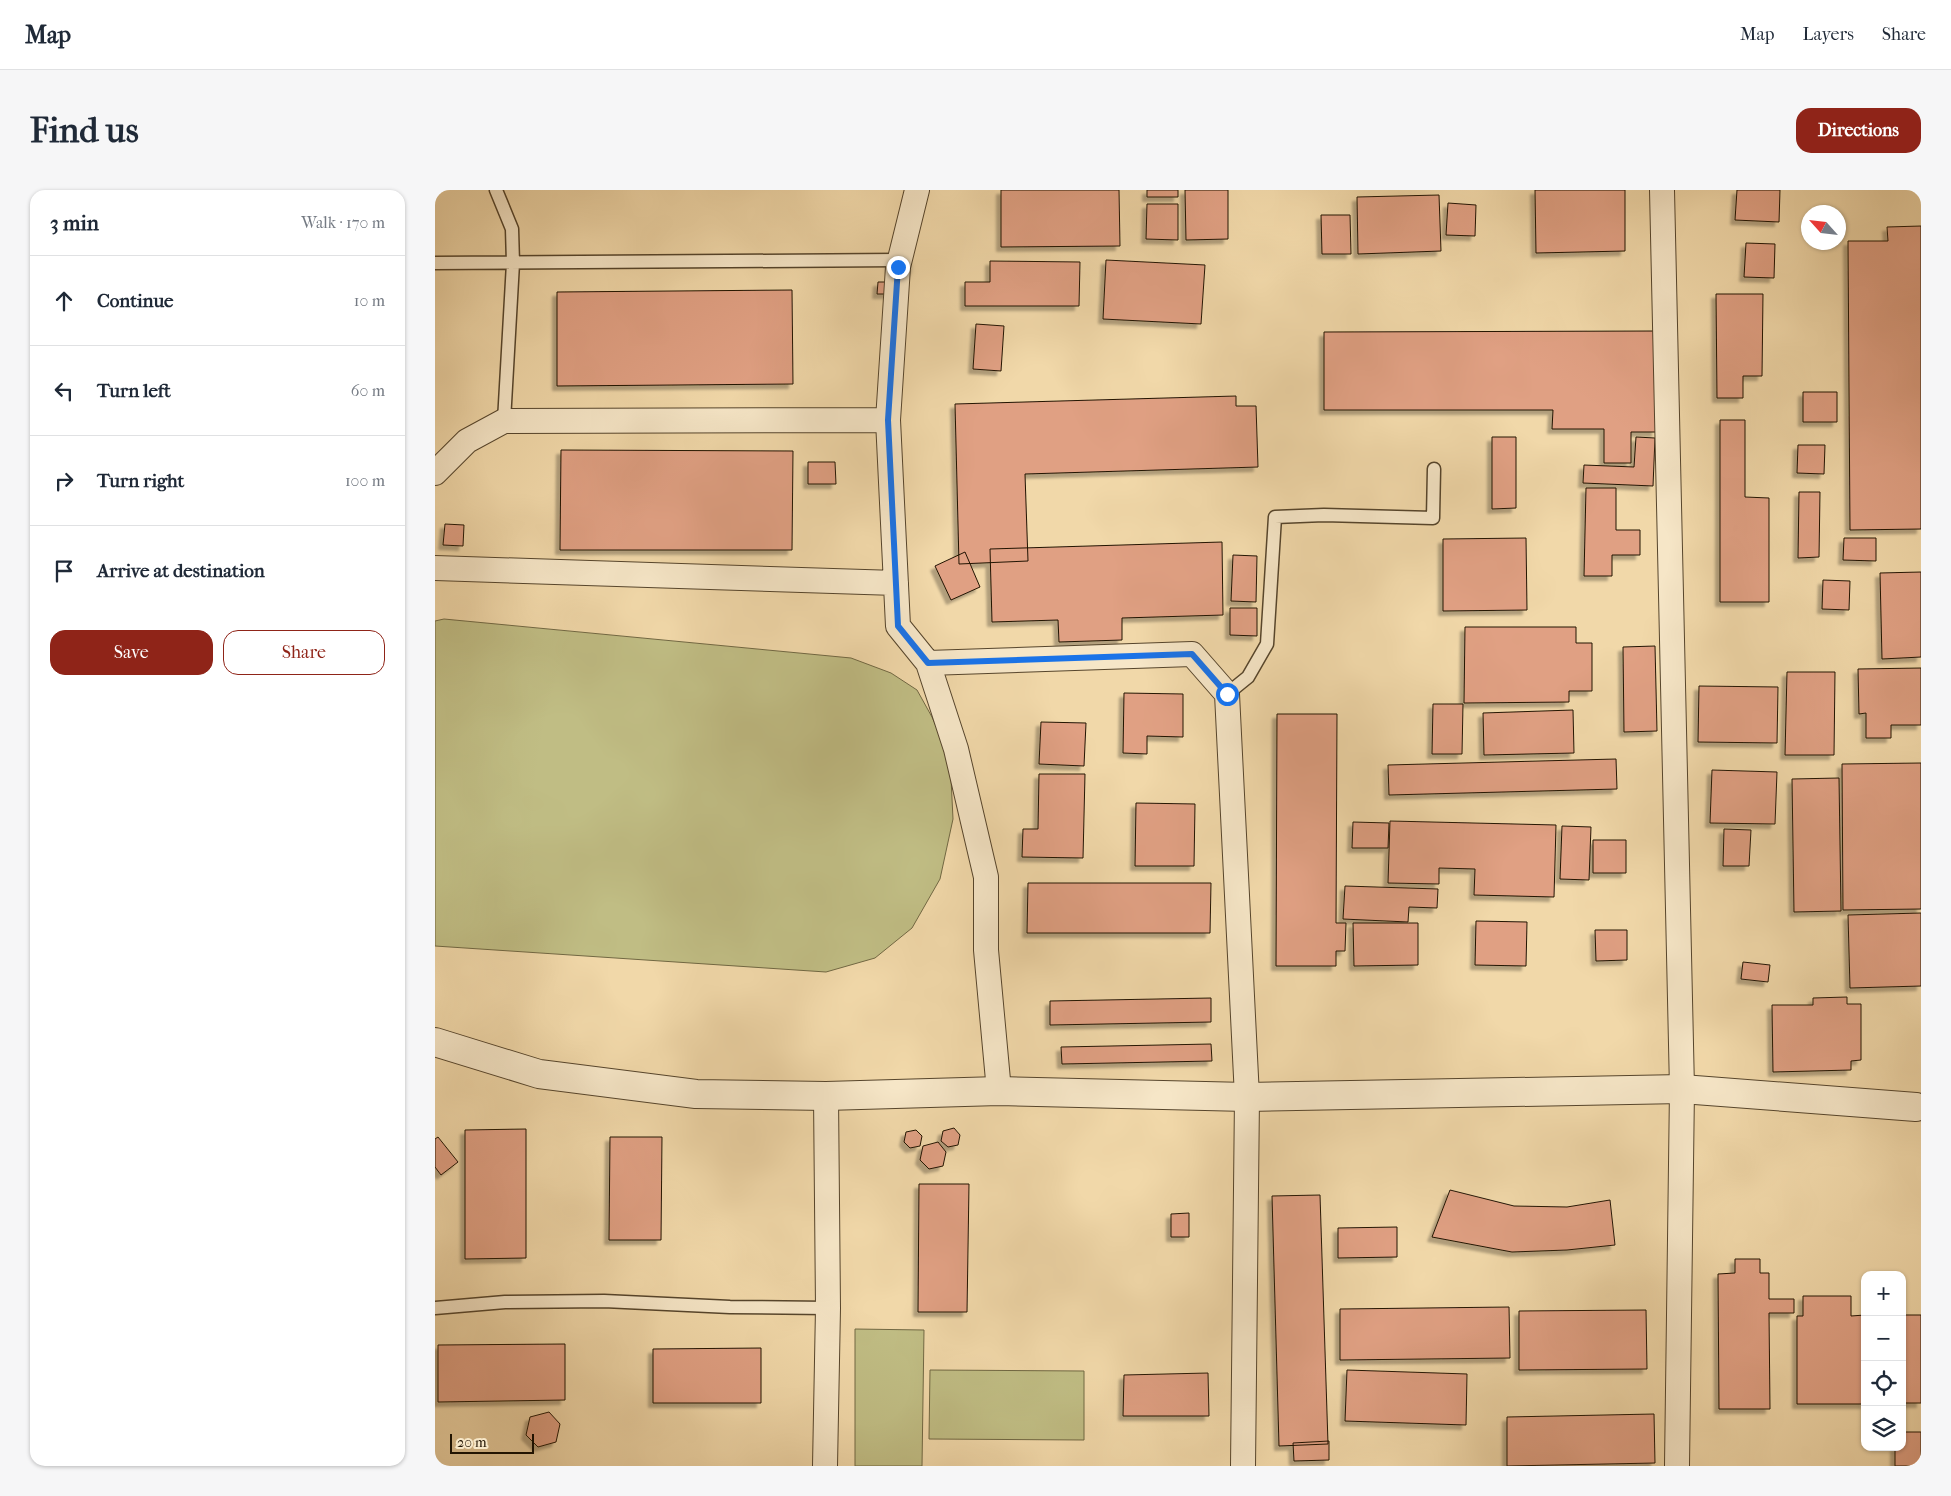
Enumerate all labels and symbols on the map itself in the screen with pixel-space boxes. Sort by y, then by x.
north arrow [1801,205,1846,250]
route end [887,256,910,279]
route start [1216,683,1239,706]
scale bar [450,1431,534,1454]

